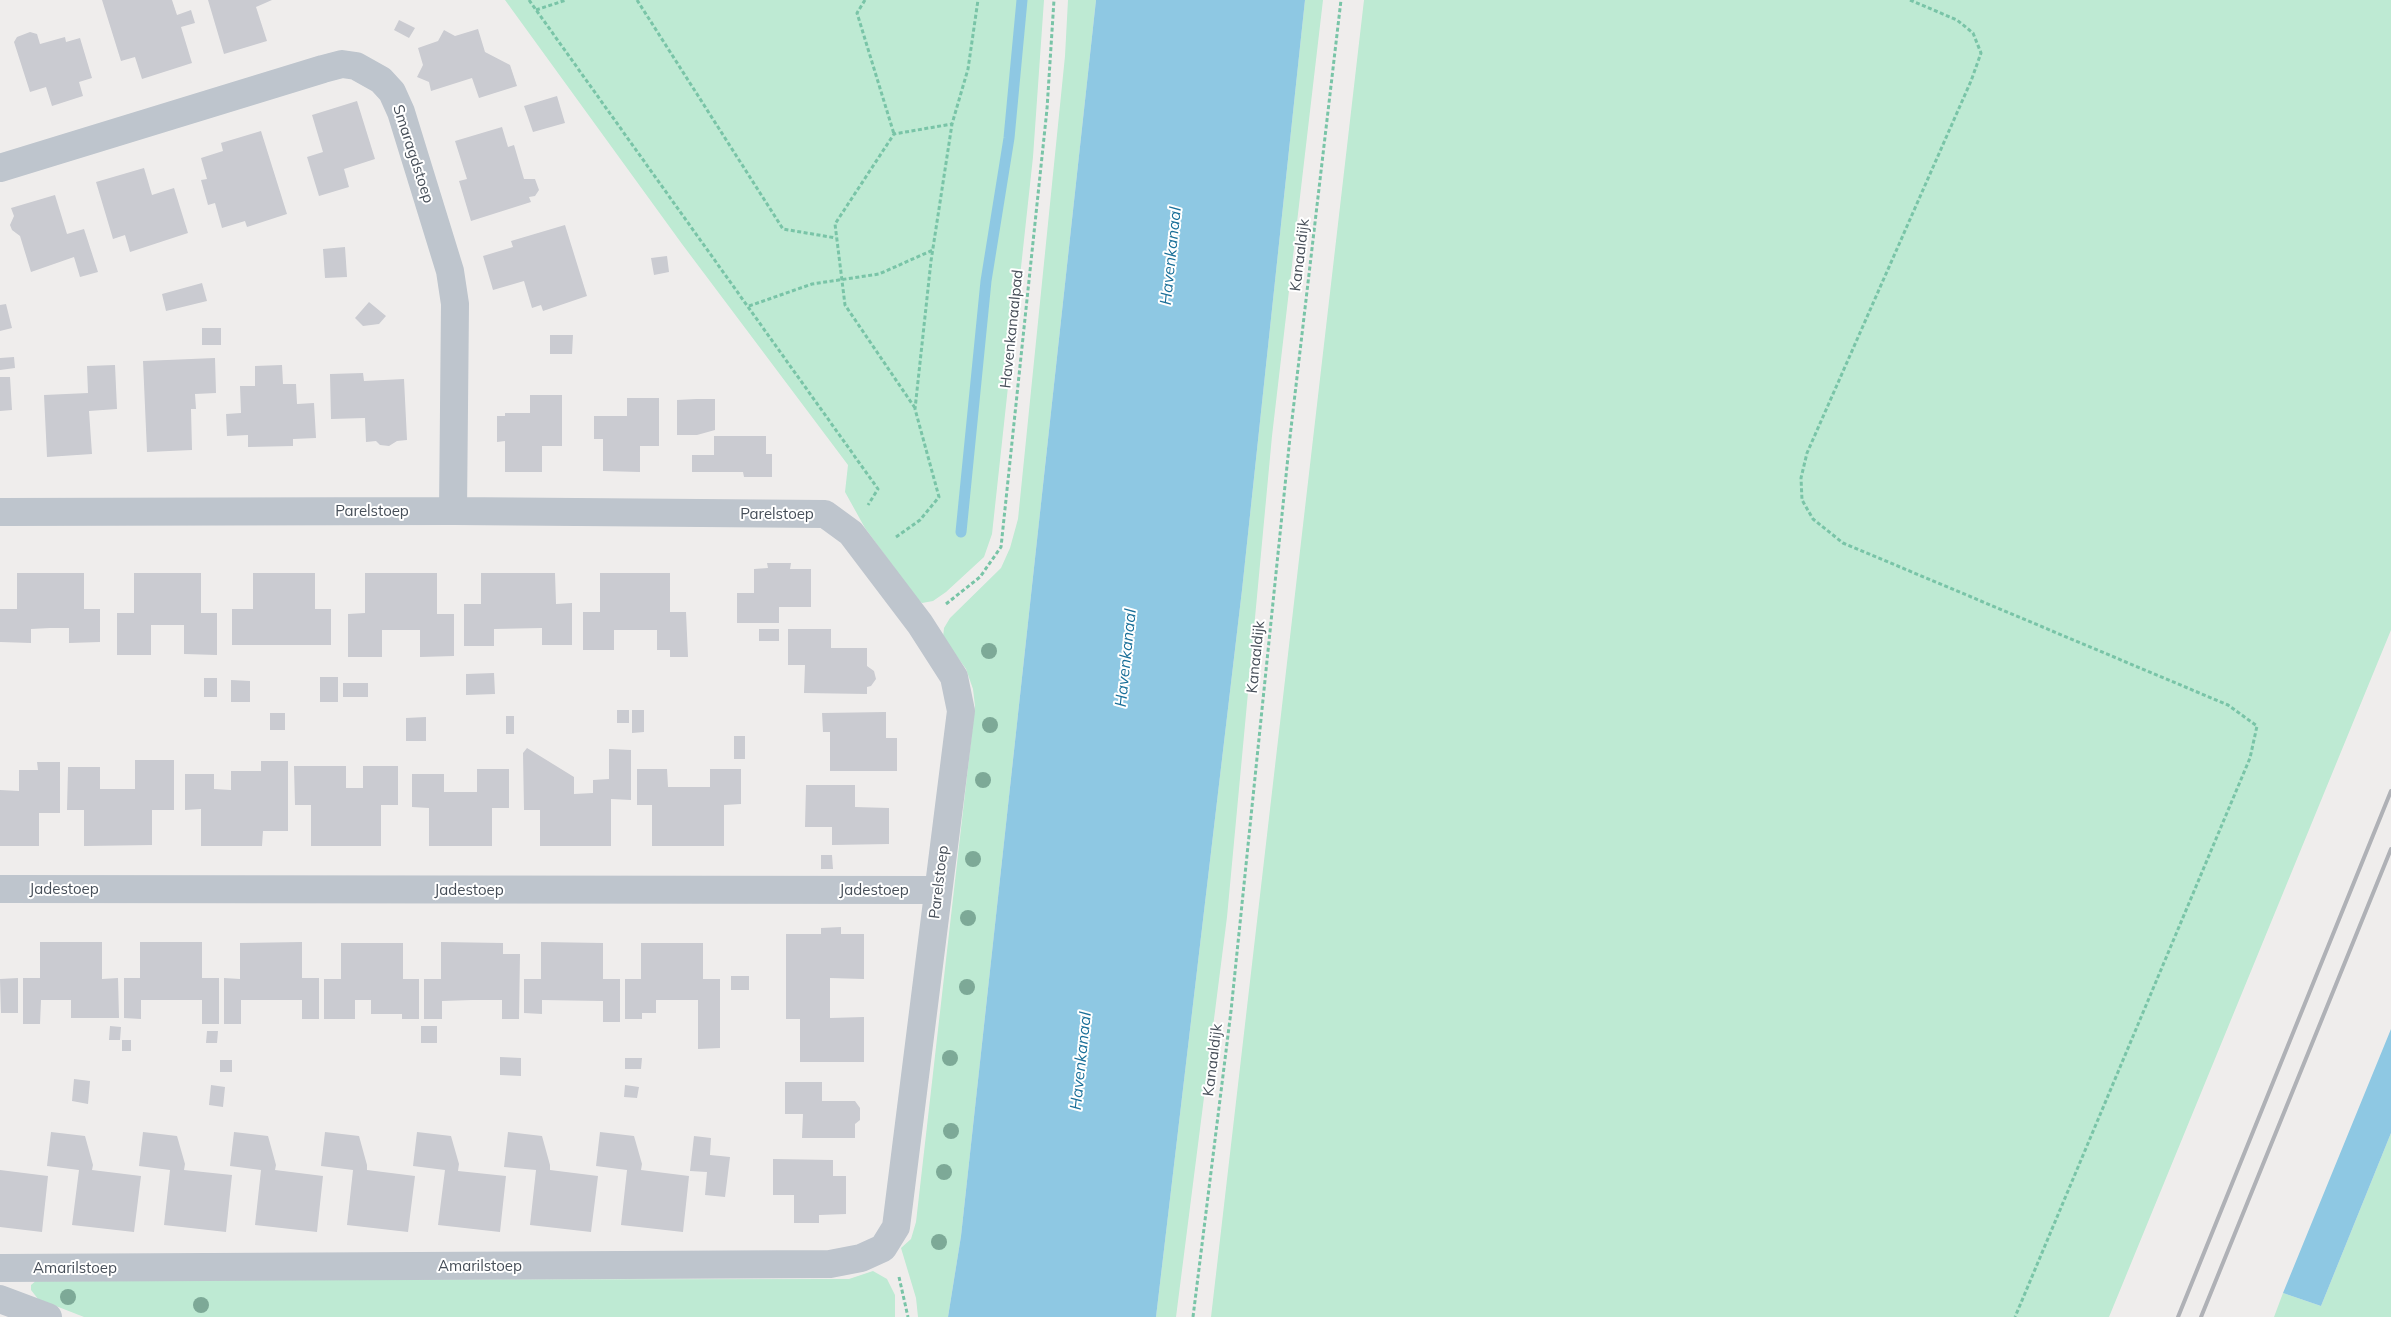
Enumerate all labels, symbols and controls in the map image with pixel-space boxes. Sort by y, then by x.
street label: Smaragdstoep [389,103,437,205]
water label: Havenkanaal [1156,206,1186,306]
street label: Kanaaldijk [1287,218,1313,292]
street label: Havenkanaalpad [997,269,1027,389]
street label: Parelstoep [335,502,409,520]
street label: Parelstoep [740,505,814,523]
water label: Havenkanaal [1111,608,1141,708]
street label: Kanaaldijk [1243,620,1269,694]
street label: Parelstoep [926,844,952,920]
street label: Jadestoep [29,880,99,898]
street label: Jadestoep [434,881,504,899]
street label: Jadestoep [839,881,909,899]
water label: Havenkanaal [1066,1011,1096,1111]
street label: Kanaaldijk [1200,1023,1226,1097]
street label: Amarilstoep [438,1257,522,1275]
street label: Amarilstoep [33,1259,117,1277]

